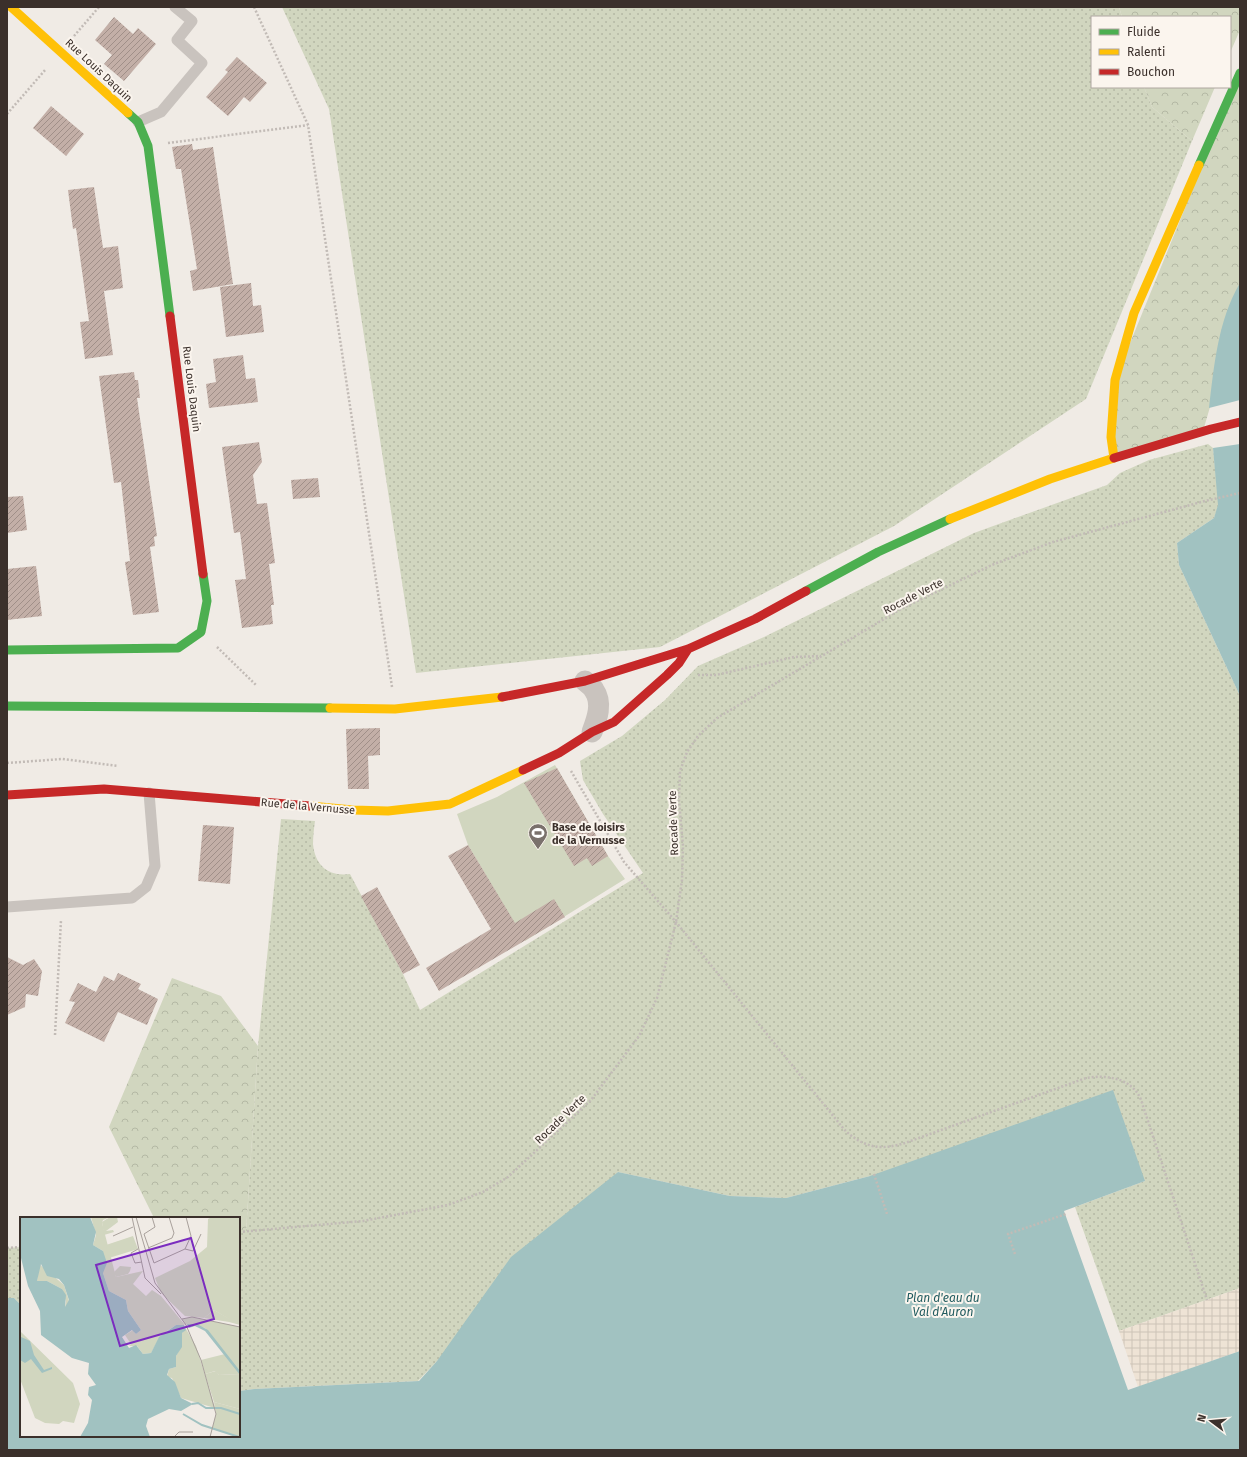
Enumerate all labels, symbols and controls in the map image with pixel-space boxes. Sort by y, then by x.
legend [1091,16,1231,88]
text: Fluide [1127,25,1160,39]
street label: Rue Louis Daquin [63,36,135,105]
text: Ralenti [1127,45,1165,59]
text: Bouchon [1127,65,1175,79]
street label: Rue Louis Daquin [180,345,203,433]
street label: Rocade Verte [881,576,945,617]
street label: Rocade Verte [666,790,681,856]
street label: Rue de la Vernusse [260,796,356,817]
place label: Base de loisirs de la Vernusse [552,821,625,847]
sports icon: Base de loisirs de la Vernusse [527,822,549,850]
street label: Rocade Verte [532,1092,588,1147]
inset map [20,1217,240,1437]
water label: Plan d'eau du Val d'Auron [906,1291,980,1319]
north arrow [1191,1401,1231,1441]
text: N [1195,1413,1209,1424]

